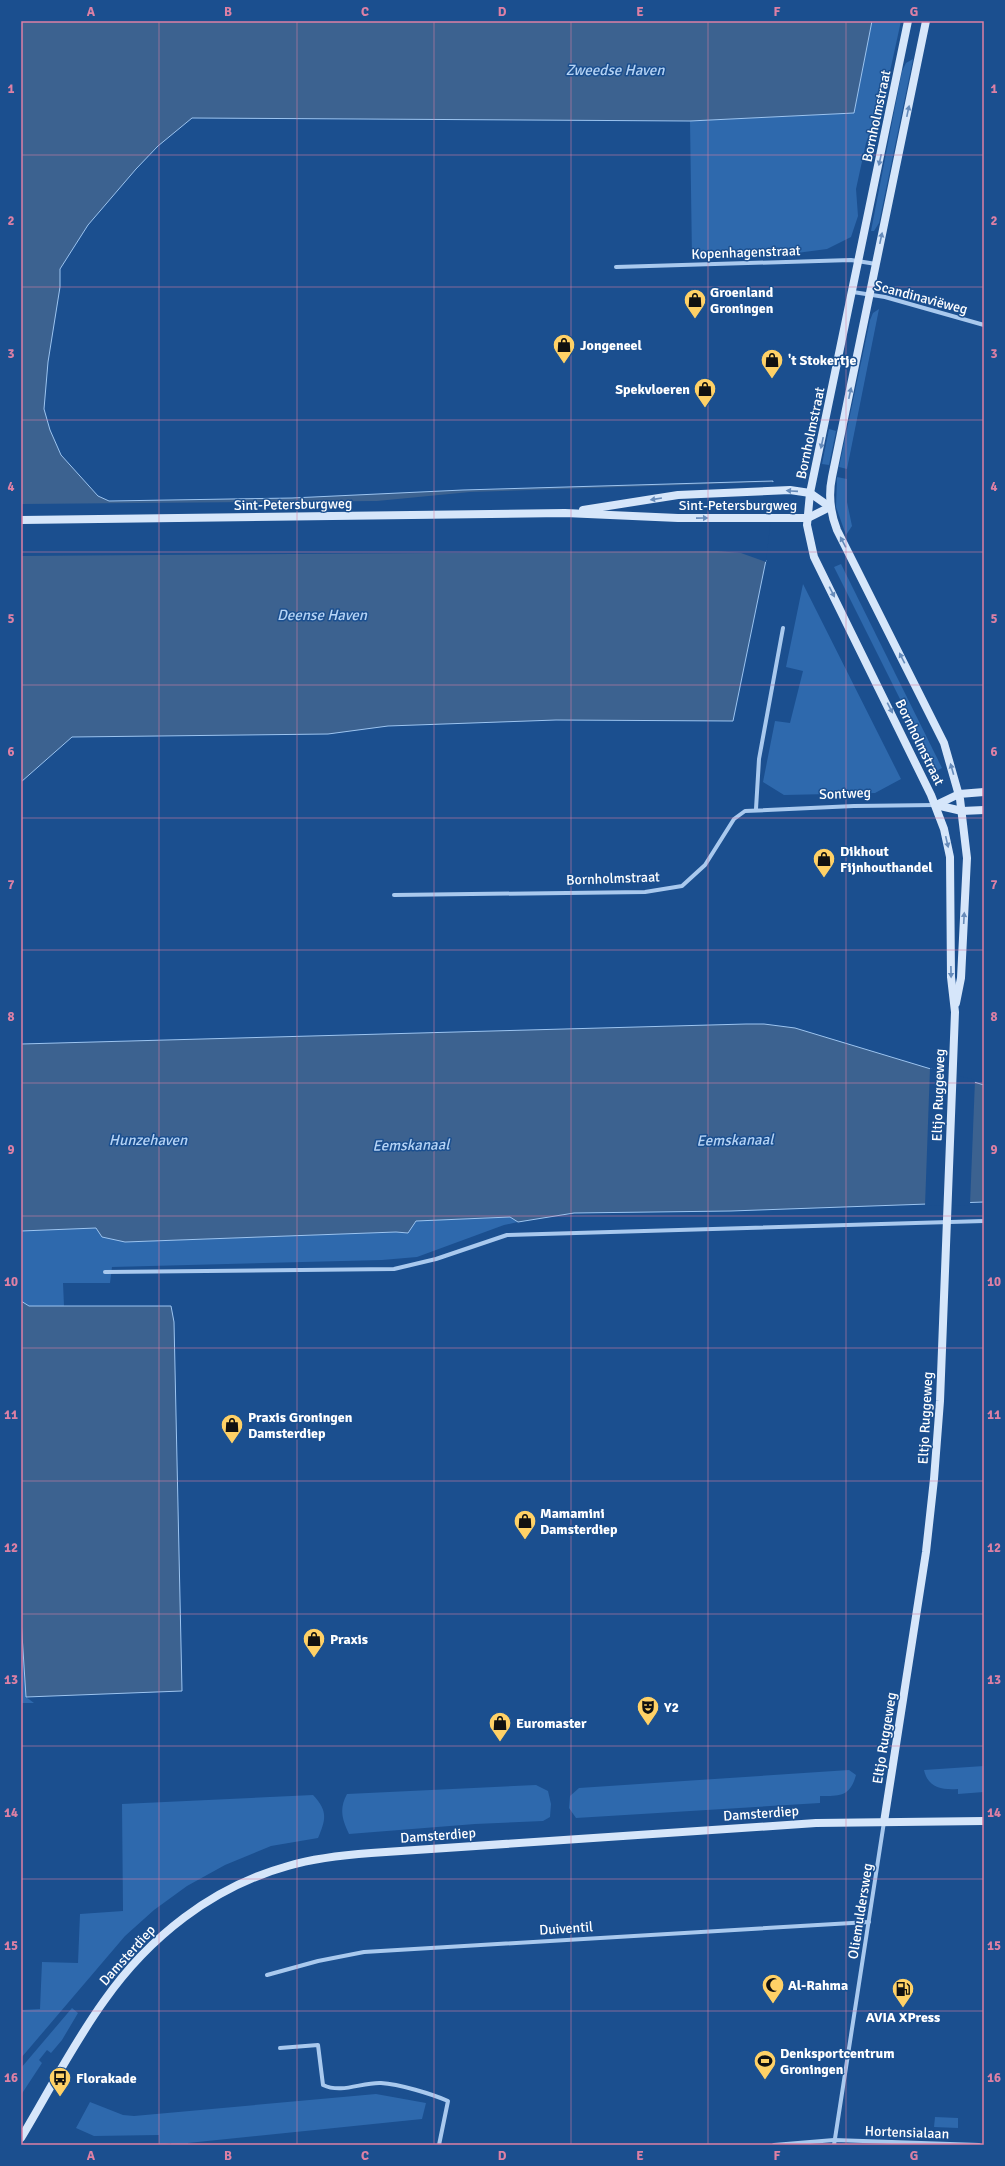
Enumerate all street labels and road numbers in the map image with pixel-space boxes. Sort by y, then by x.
street label: Bornholmstraat [858,68,895,164]
street label: Kopenhagenstraat [691,242,801,263]
street label: Scandinaviëweg [872,277,969,318]
street label: Bornholmstraat [792,385,829,481]
street label: Sint-Petersburgweg [234,495,352,514]
street label: Sint-Petersburgweg [679,497,797,514]
street label: Bornholmstraat [891,696,948,788]
street label: Sontweg [819,784,871,803]
street label: Bornholmstraat [566,868,660,889]
street label: Eltjo Ruggeweg [928,1048,949,1142]
street label: Eltjo Ruggeweg [915,1371,936,1465]
street label: Eltjo Ruggeweg [869,1691,900,1785]
street label: Damsterdiep [723,1802,799,1825]
street label: Damsterdiep [400,1824,476,1847]
street label: Oliemuldersweg [845,1862,876,1960]
street label: Duiventil [538,1918,594,1939]
street label: Damsterdiep [96,1922,159,1989]
street label: Hortensialaan [864,2123,950,2142]

